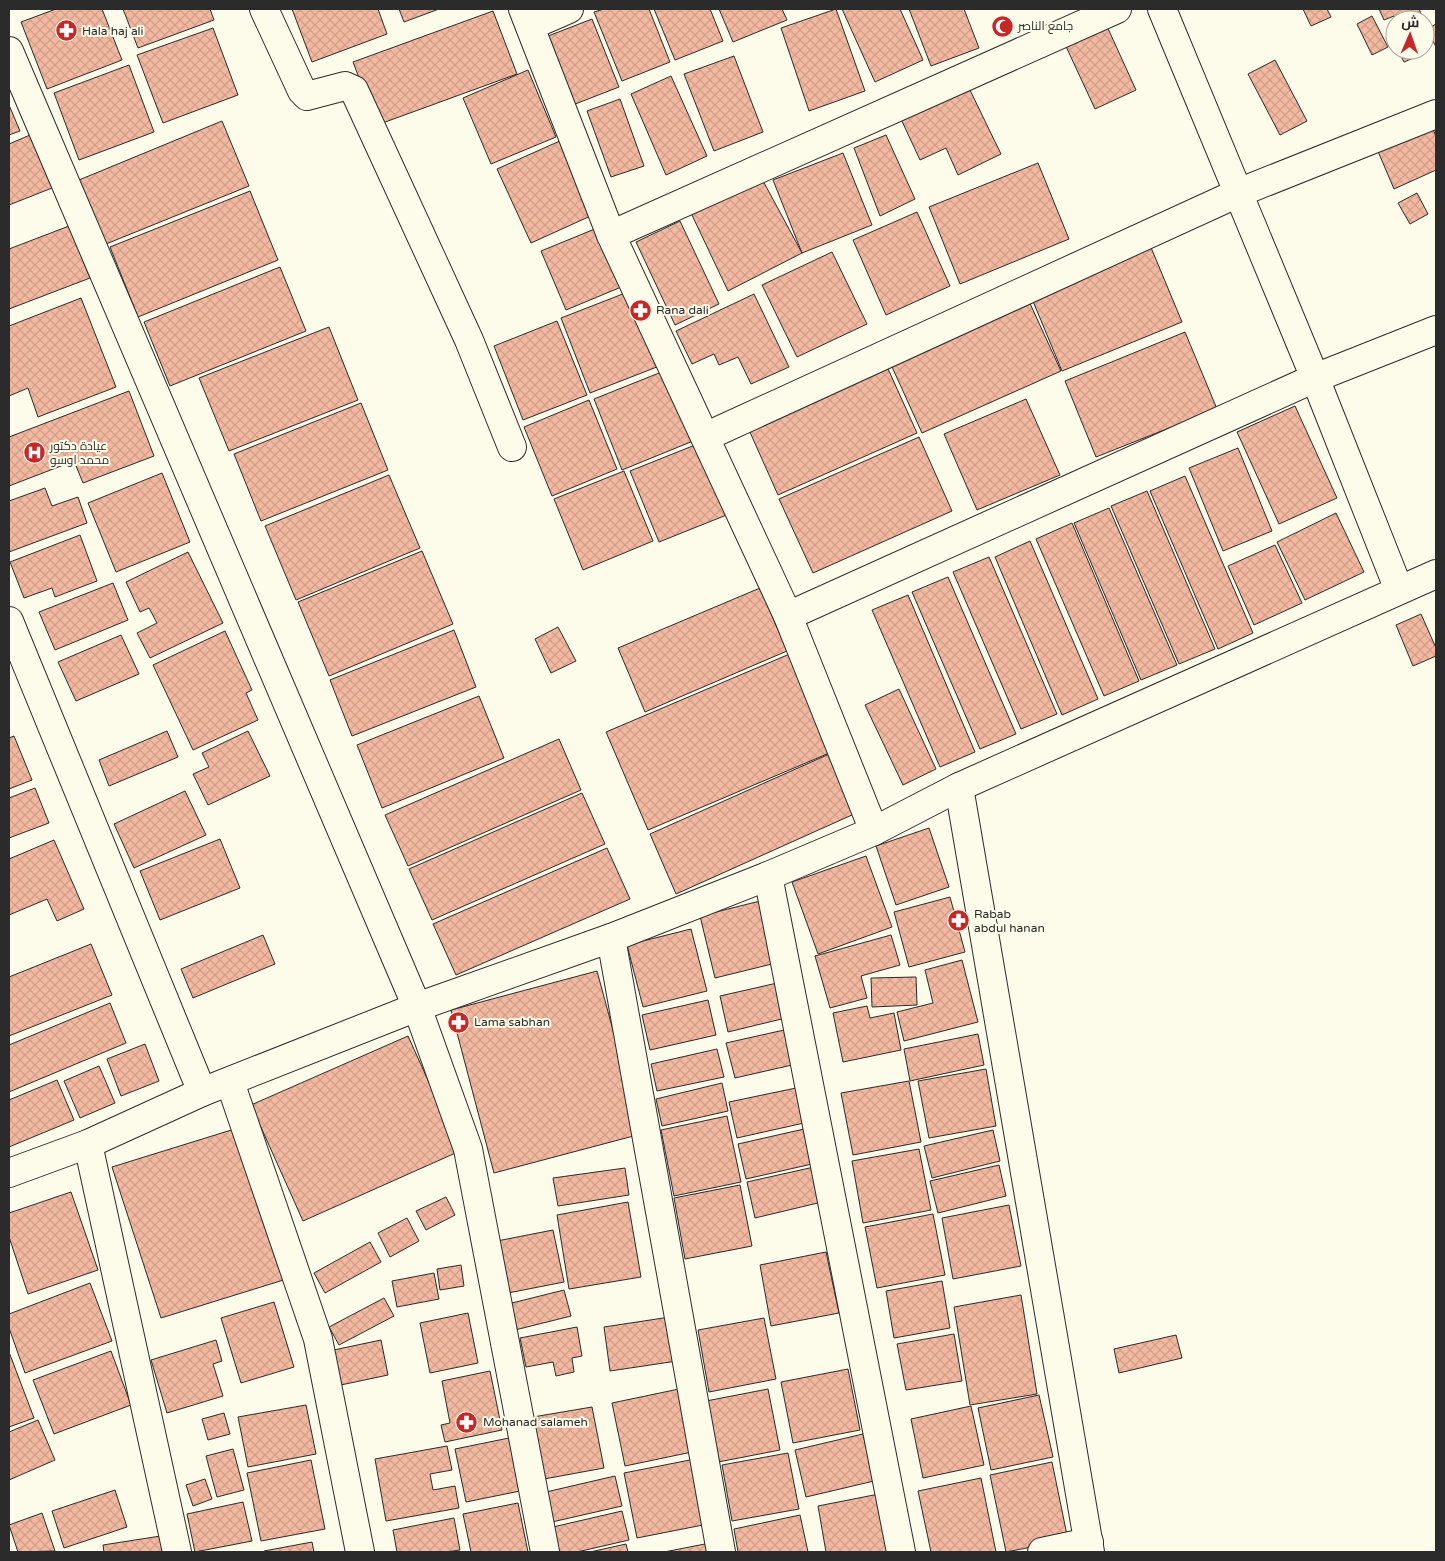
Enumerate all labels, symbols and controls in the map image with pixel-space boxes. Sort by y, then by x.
north arrow [1385,10,1435,60]
mosque icon: جامع الناصر [990,14,1014,38]
text: ش [1401,14,1420,31]
pharmacy icon: Hala haj ali [54,19,78,43]
place label: جامع الناصر [1017,19,1073,34]
place label: Hala haj ali [82,24,144,38]
pharmacy icon: Rana dali [628,298,652,322]
place label: Rana dali [656,303,709,317]
place label: عيادة دكتور محمد اوسو [49,439,109,467]
hospital icon: عيادة دكتور محمد اوسو [22,441,46,465]
place label: Rabab abdul hanan [974,907,1045,935]
pharmacy icon: Rabab abdul hanan [946,909,970,933]
pharmacy icon: Lama sabhan [446,1010,470,1034]
place label: Lama sabhan [474,1015,550,1029]
pharmacy icon: Mohanad salameh [455,1410,479,1434]
place label: Mohanad salameh [483,1415,588,1429]

